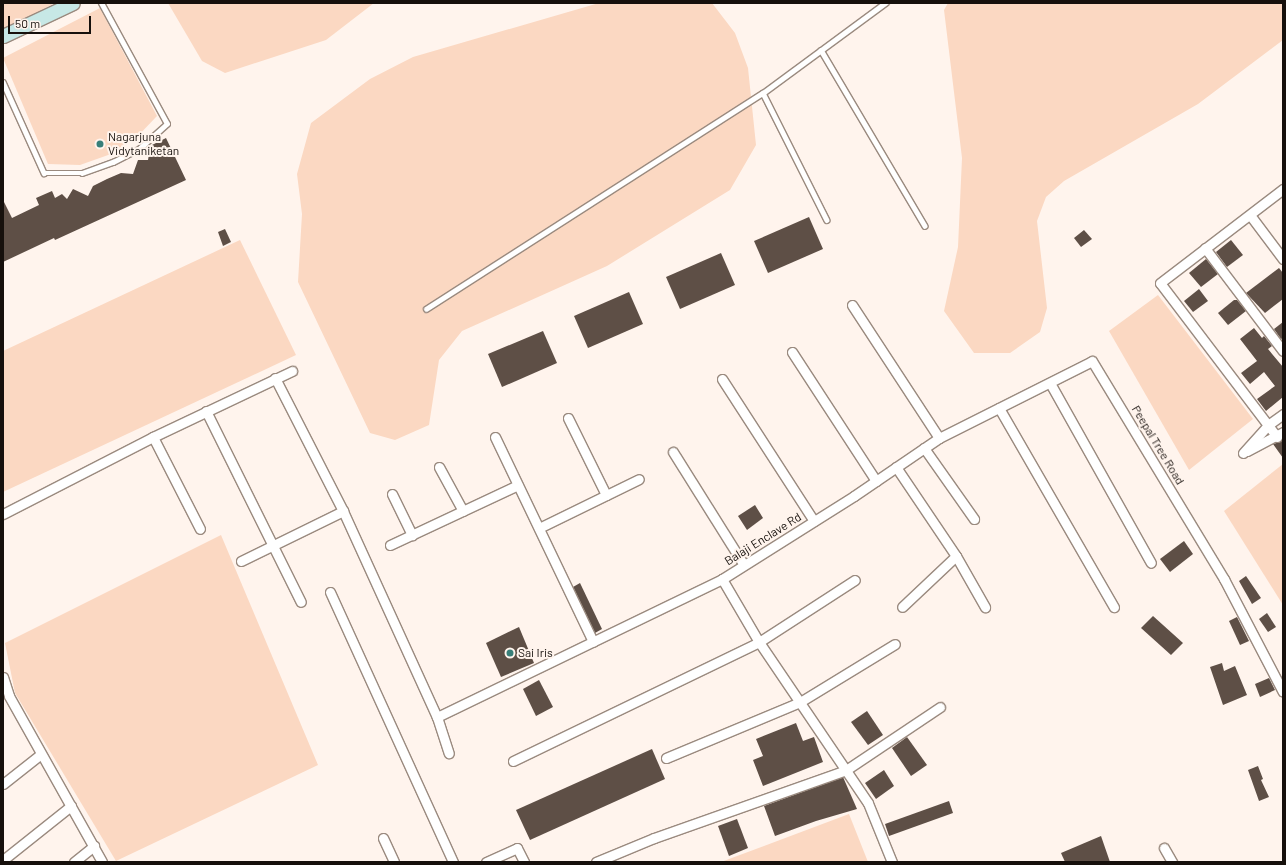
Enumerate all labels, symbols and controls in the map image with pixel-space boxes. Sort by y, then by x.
scale bar [10,8,93,34]
text: 50 m [15,16,40,30]
place label: Nagarjuna Vidytaniketan [108,130,179,158]
marker: Nagarjuna Vidytaniketan [95,139,105,149]
street label: Peepal Tree Road [1129,403,1187,487]
street label: Balaji Enclave Rd [722,510,804,568]
place label: Sai Iris [518,646,553,660]
marker: Sai Iris [505,648,515,658]

